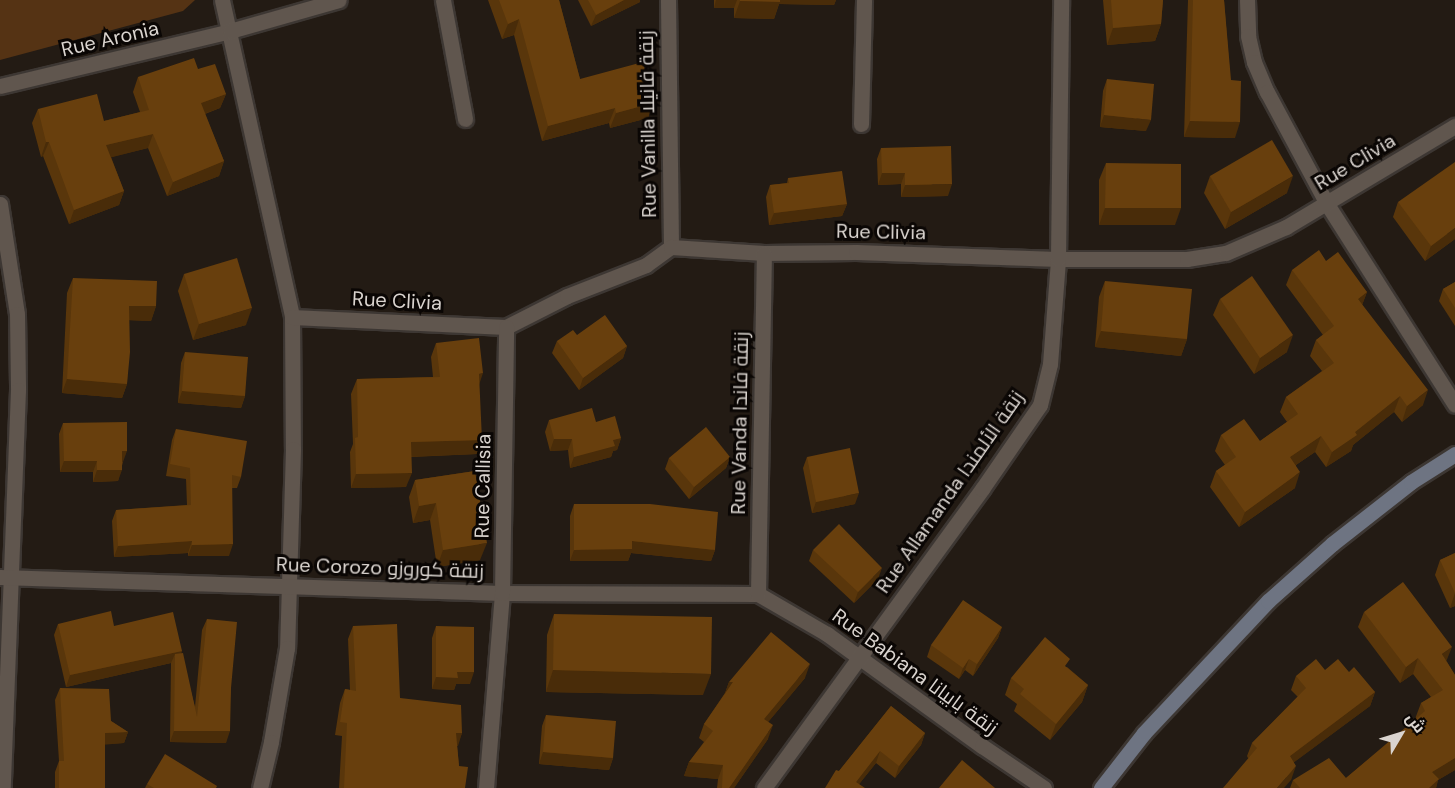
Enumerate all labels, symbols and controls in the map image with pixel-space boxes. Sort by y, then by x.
street label: Rue Aronia [59,16,161,62]
street label: Rue Vanilla زنقة فانيلا [634,30,662,218]
street label: Rue Clivia [1310,129,1400,195]
street label: Rue Clivia [836,219,926,245]
street label: Rue Clivia [352,287,442,315]
street label: Rue Vanda زنقة فاندا [726,331,754,515]
street label: Rue Allamanda زنقة الألمندا [871,386,1029,598]
street label: Rue Callisia [470,433,496,539]
street label: Rue Corozo زنقة كوروزو [276,552,484,584]
street label: Rue Babiana زنقة بابيانا [828,604,1002,740]
north arrow [1371,704,1431,764]
text: ش [1401,708,1430,737]

